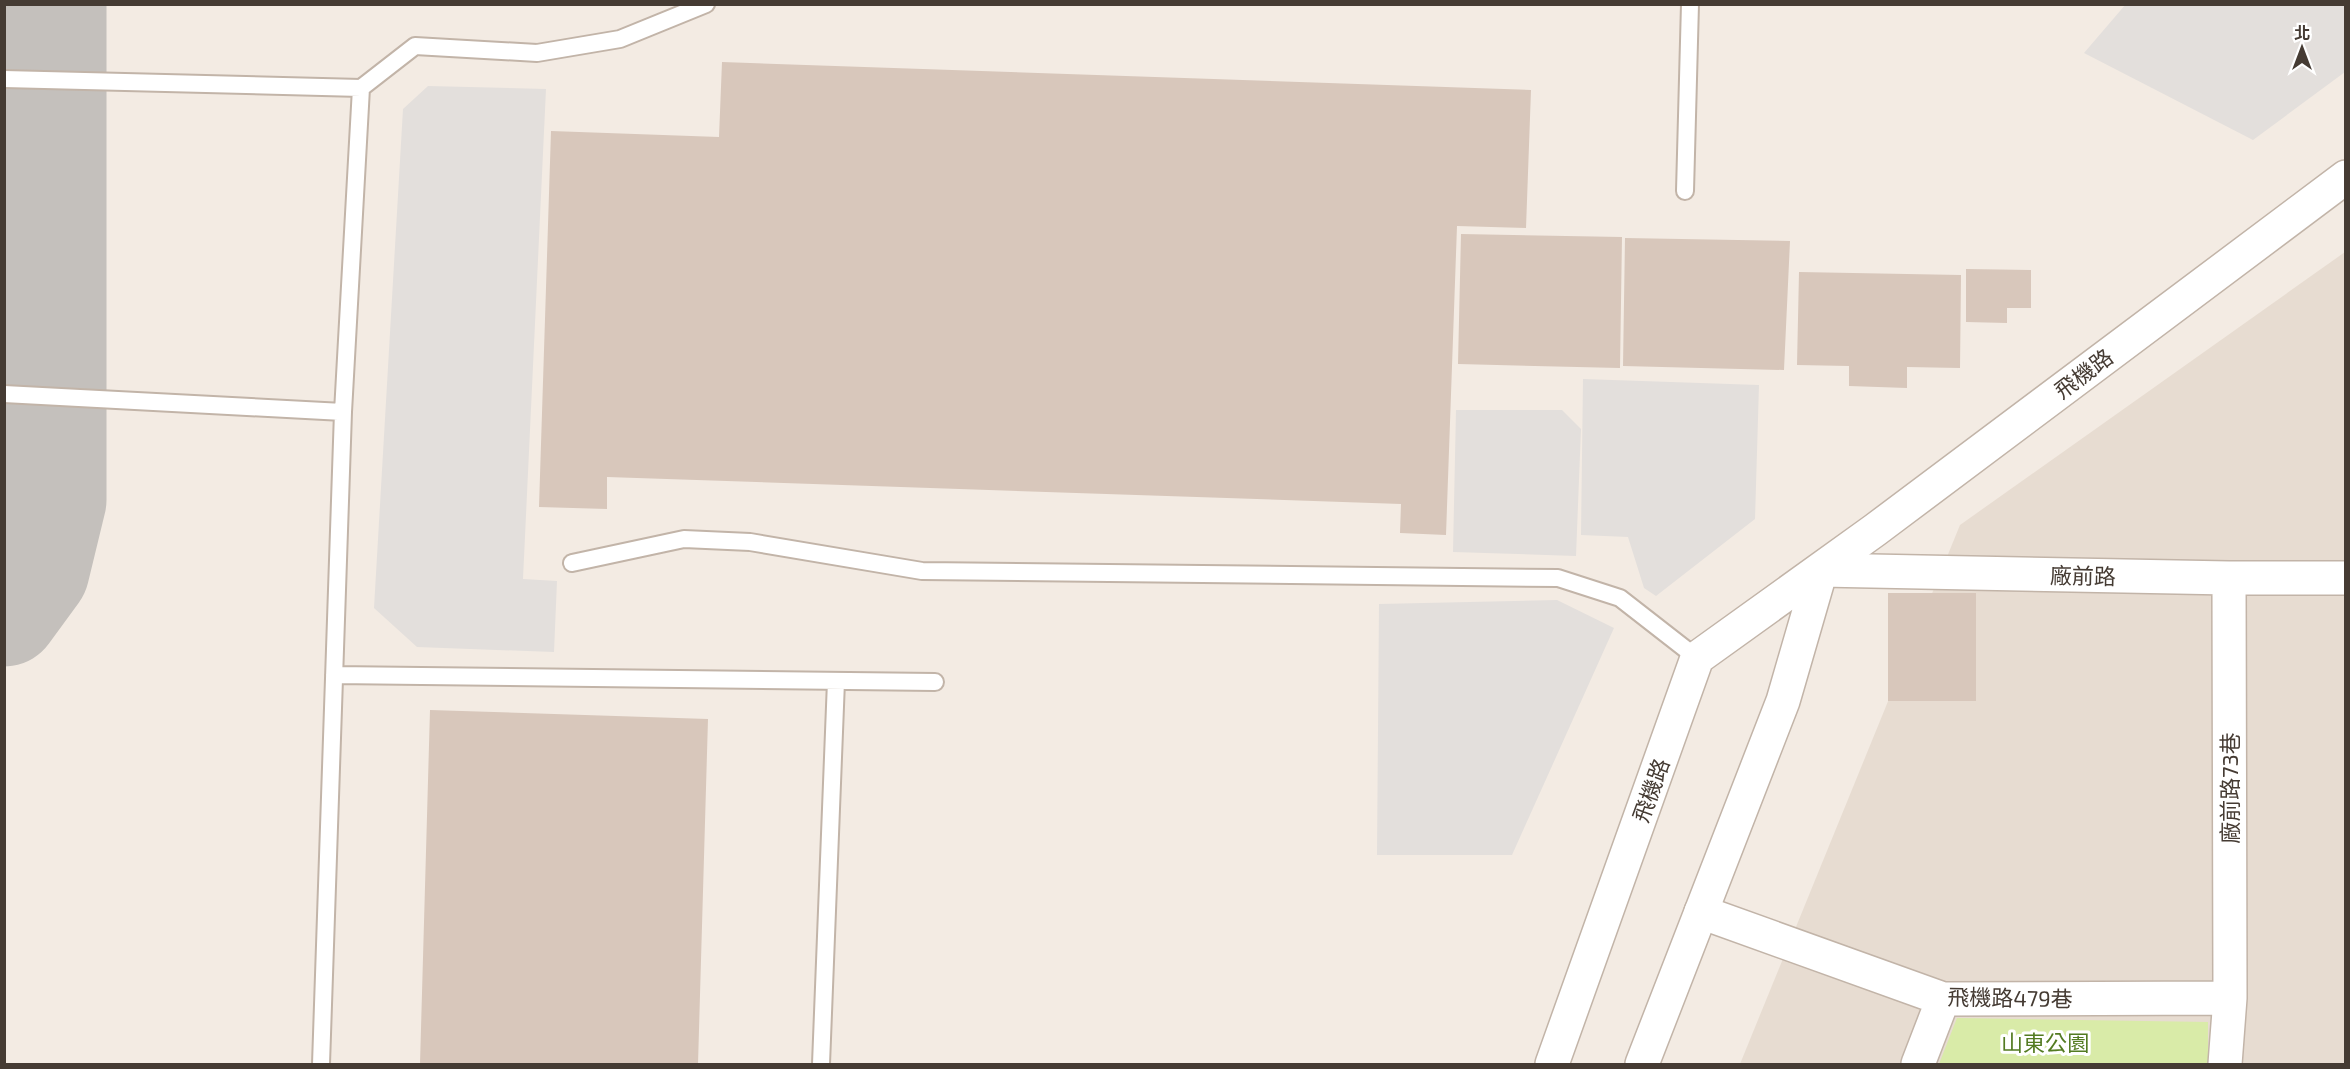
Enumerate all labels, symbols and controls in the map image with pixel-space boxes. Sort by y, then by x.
north arrow [2272,18,2332,78]
text: 北 [2294,23,2310,42]
street label: 飛機路 [2049,343,2117,403]
street label: 廠前路 [2050,561,2116,589]
street label: 廠前路73巷 [2216,732,2242,844]
street label: 飛機路 [1626,755,1674,825]
street label: 飛機路479巷 [1947,983,2073,1011]
park label: 山東公園 [2001,1029,2089,1055]

